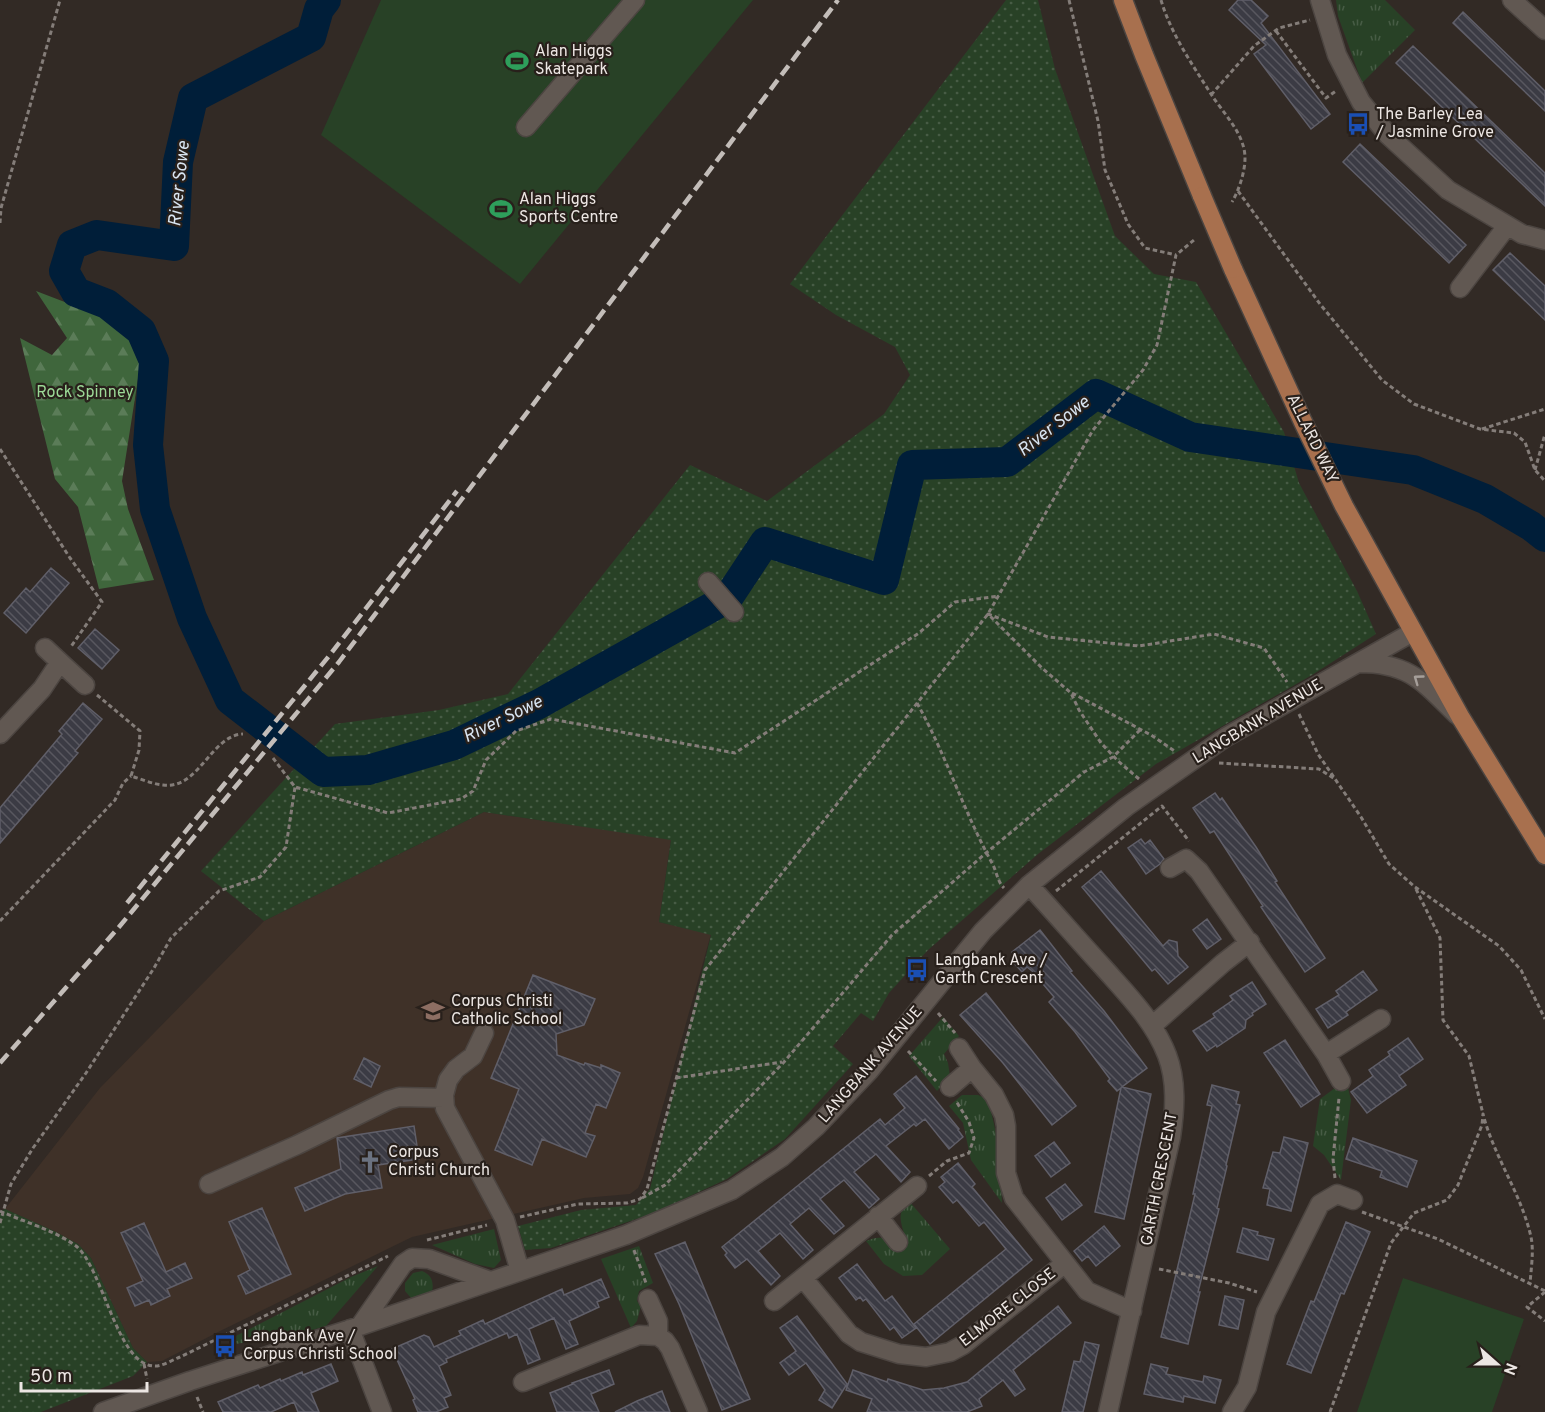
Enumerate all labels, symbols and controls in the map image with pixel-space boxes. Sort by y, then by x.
place label: Alan Higgs Skatepark [535,42,612,80]
sports icon: Alan Higgs Skatepark [504,48,530,74]
place label: The Barley Lea / Jasmine Grove [1375,105,1494,143]
bus stop icon: The Barley Lea / Jasmine Grove [1345,111,1371,137]
water label: River Sowe [164,139,196,228]
place label: Alan Higgs Sports Centre [519,190,618,228]
sports icon: Alan Higgs Sports Centre [488,196,514,222]
park label: Rock Spinney [36,383,134,403]
water label: River Sowe [1013,391,1095,462]
street label: ALLARD WAY [1282,391,1342,487]
street label: LANGBANK AVENUE [1189,675,1327,769]
one-way arrow [1413,675,1424,686]
water label: River Sowe [459,691,547,749]
place label: Langbank Ave / Garth Crescent [935,951,1048,989]
bus stop icon: Langbank Ave / Garth Crescent [904,957,930,983]
place label: Corpus Christi Catholic School [451,992,562,1030]
school or university icon: Corpus Christi Catholic School [420,998,446,1024]
street label: LANGBANK AVENUE [815,1002,927,1128]
street label: GARTH CRESCENT [1137,1110,1183,1248]
place label: Corpus Christi Church [388,1143,490,1181]
church icon: Corpus Christi Church [357,1149,383,1175]
street label: ELMORE CLOSE [956,1264,1060,1352]
place label: Langbank Ave / Corpus Christi School [243,1327,397,1365]
bus stop icon: Langbank Ave / Corpus Christi School [212,1333,238,1359]
north arrow [1467,1334,1527,1394]
scale bar [21,1355,147,1393]
text: N [1498,1360,1521,1378]
text: 50 m [30,1366,72,1389]

